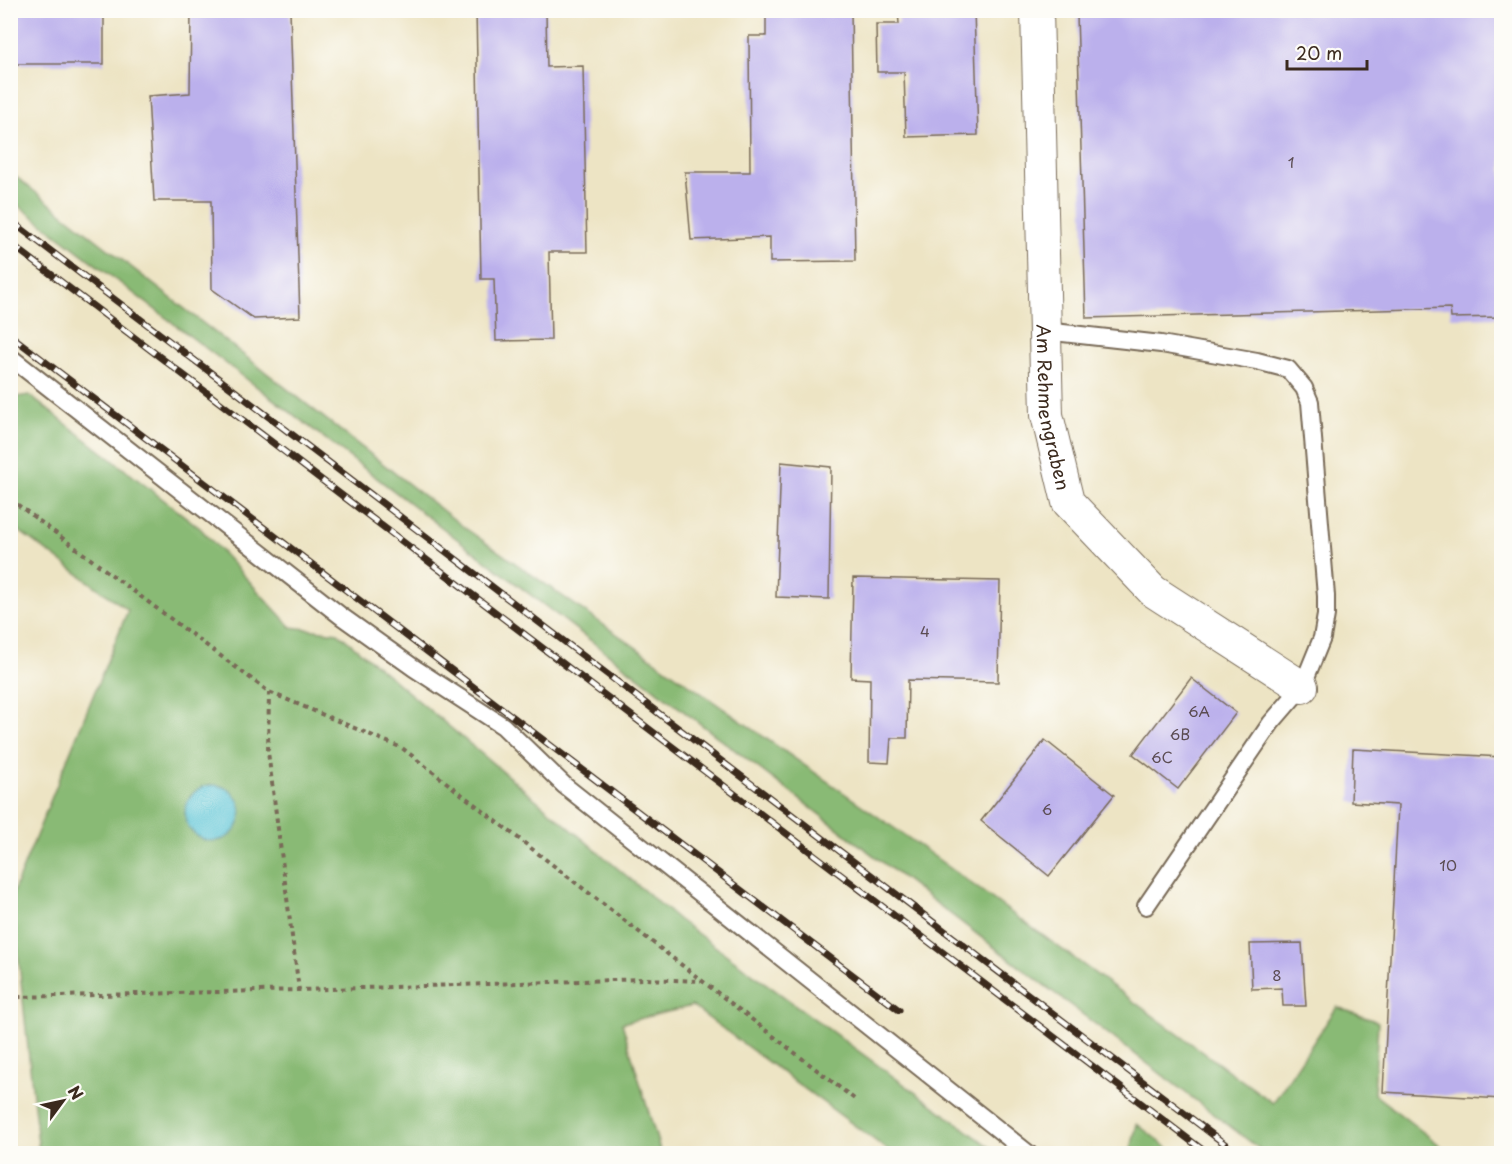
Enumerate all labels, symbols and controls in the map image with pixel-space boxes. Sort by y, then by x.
scale bar [1287,33,1366,71]
text: 20 m [1296,39,1342,66]
house number: 1 [1288,150,1294,173]
street label: Am Rehmengraben [1031,324,1078,493]
house number: 4 [920,619,930,642]
house number: 6A [1188,699,1210,722]
house number: 6B [1170,722,1190,745]
house number: 6C [1151,745,1173,768]
house number: 6 [1042,797,1052,820]
house number: 10 [1439,853,1457,876]
house number: 8 [1272,963,1282,986]
north arrow [33,1071,93,1131]
text: N [63,1080,90,1104]

